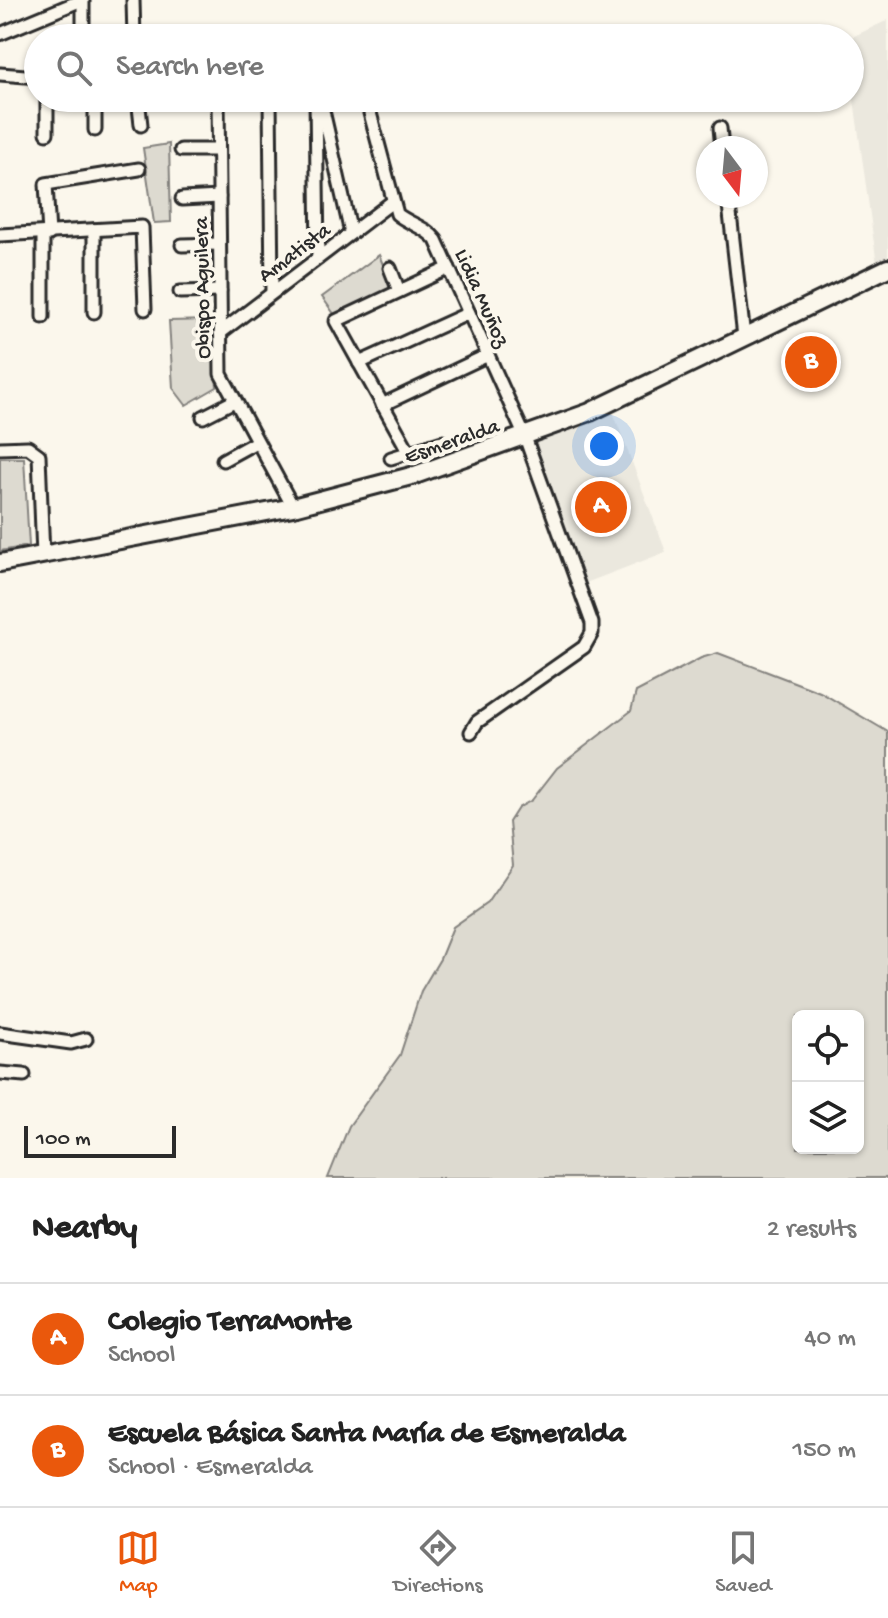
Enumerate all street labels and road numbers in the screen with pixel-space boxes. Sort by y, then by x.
street label: Obispo Aguilera [190,216,218,359]
street label: Amatista [254,218,337,290]
street label: Lidia Muñoz [447,245,514,353]
street label: Esmeralda [401,414,504,471]

